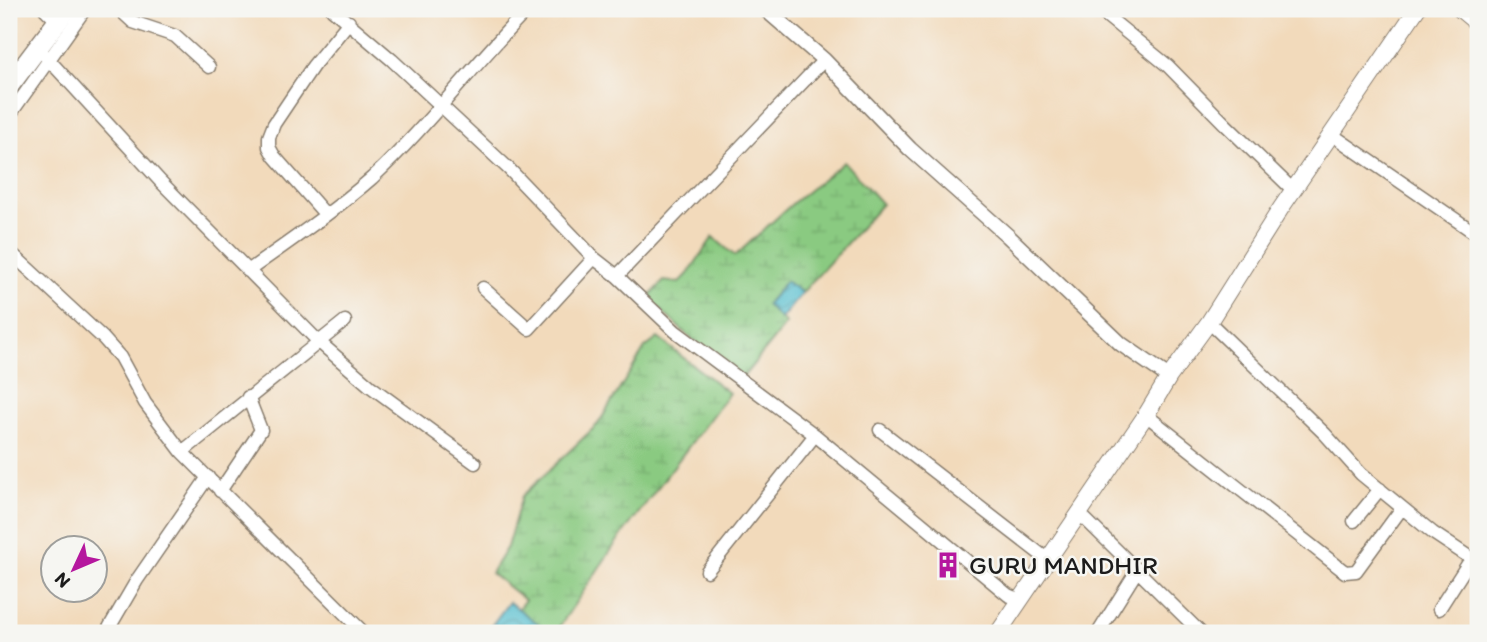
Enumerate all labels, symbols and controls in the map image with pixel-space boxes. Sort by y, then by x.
north arrow [38,534,108,604]
place label: GURU MANDHIR [969,549,1158,581]
building icon: GURU MANDHIR [933,550,963,580]
text: N [49,568,75,593]

